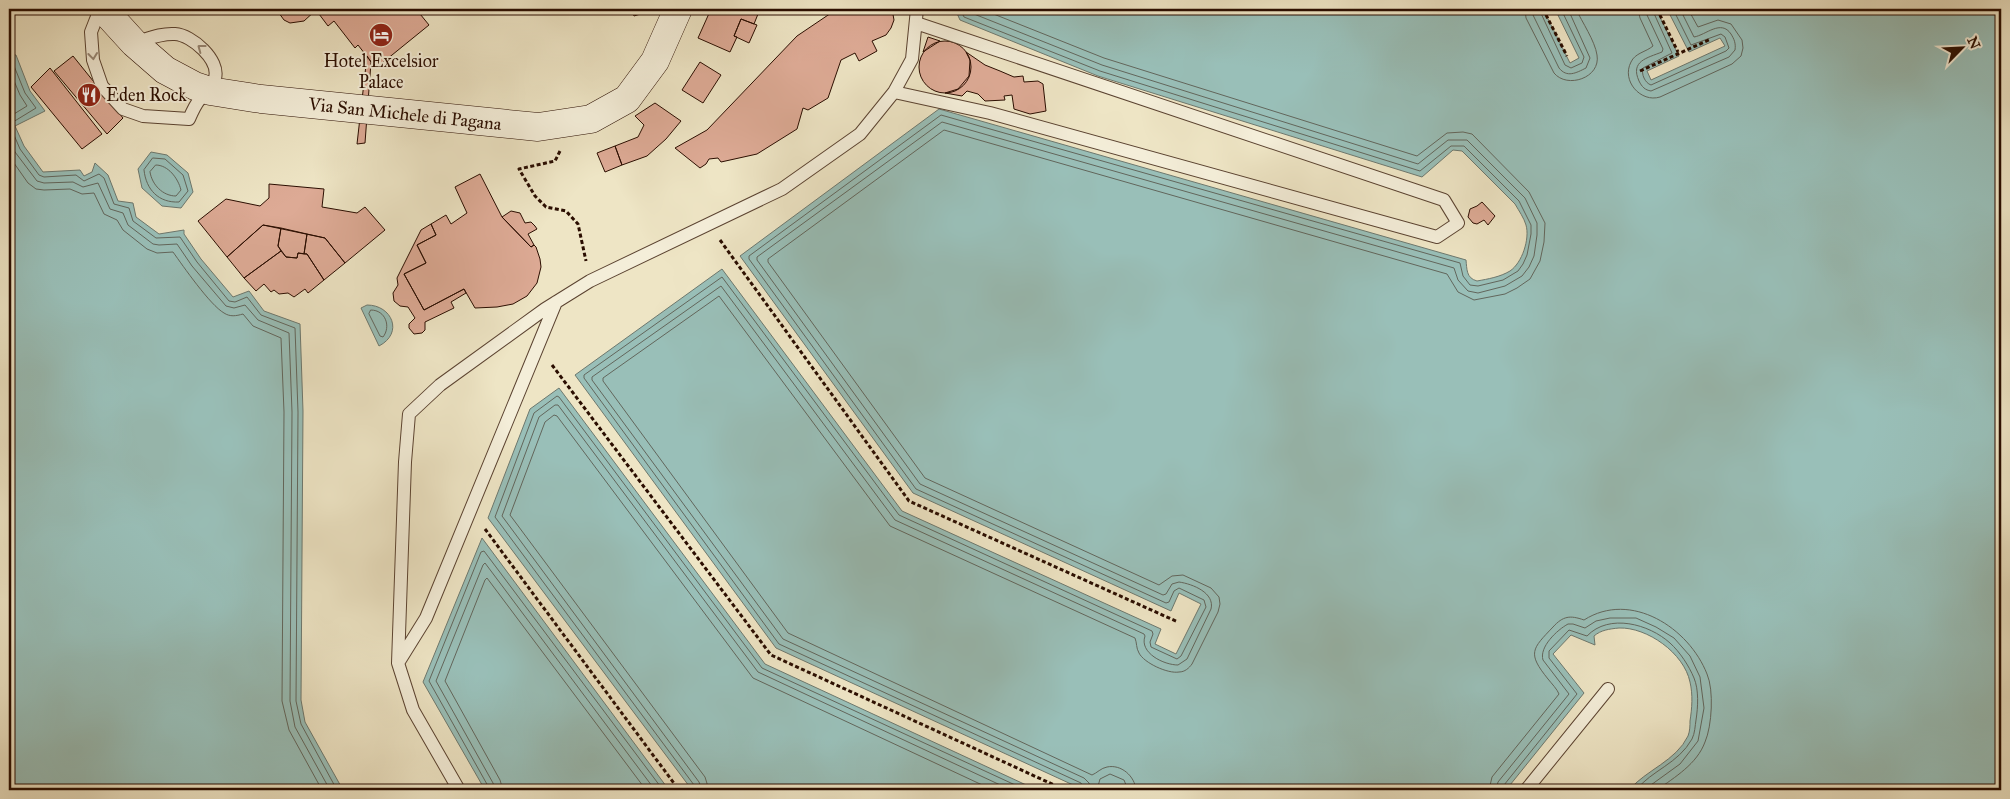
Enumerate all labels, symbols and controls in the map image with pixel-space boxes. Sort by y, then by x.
hotel icon: Hotel Excelsior Palace [368,22,394,48]
north arrow [1938,22,1988,72]
text: N [1963,34,1984,52]
one-way arrow [197,45,207,54]
place label: Hotel Excelsior Palace [323,50,439,93]
one-way arrow [87,52,98,60]
restaurant icon: Eden Rock [76,82,102,108]
place label: Eden Rock [106,84,187,106]
street label: Via San Michele di Pagana [306,93,503,136]

